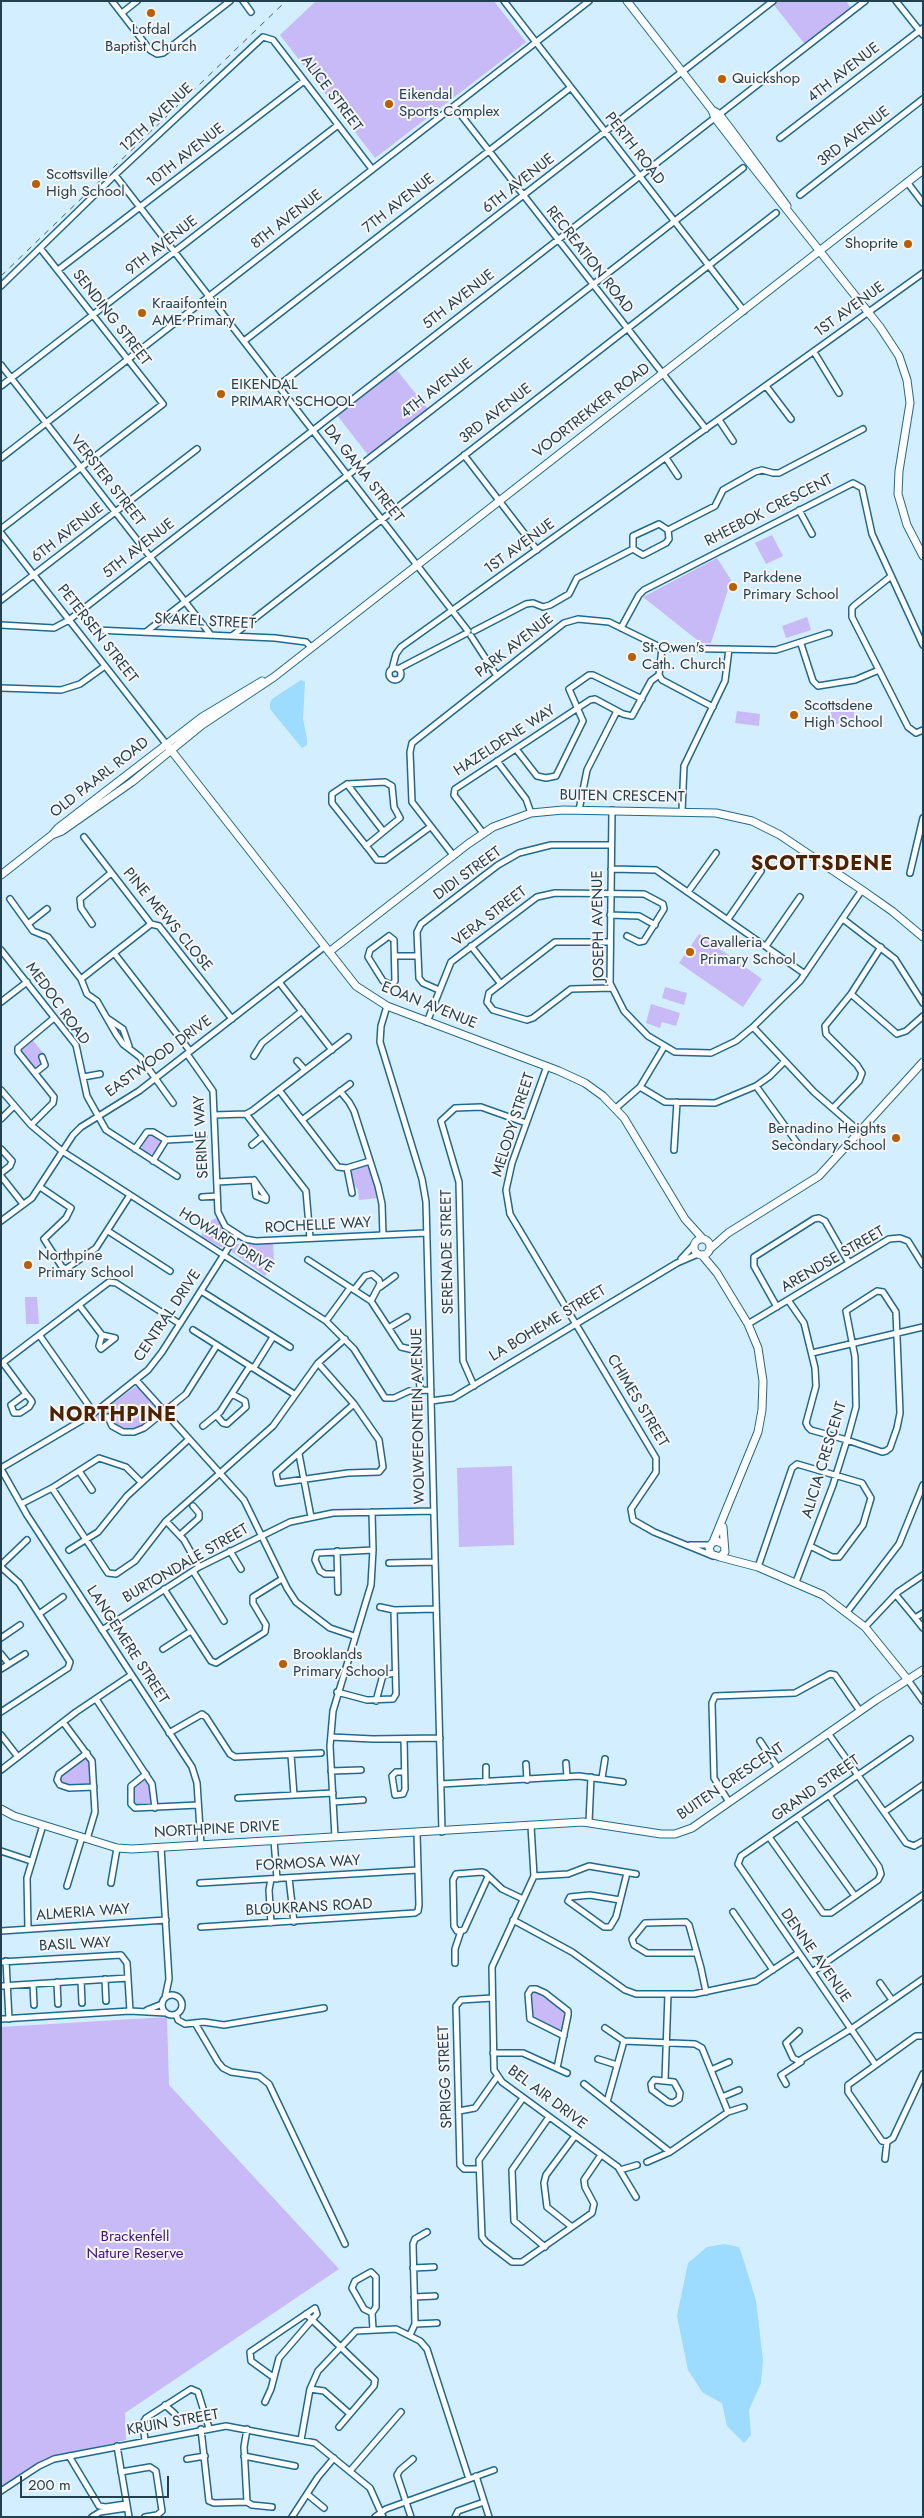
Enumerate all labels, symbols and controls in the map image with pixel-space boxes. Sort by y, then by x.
marker: Lofdal Baptist Church [145,7,157,19]
place label: Lofdal Baptist Church [105,21,197,56]
street label: 4TH AVENUE [804,39,884,107]
street label: ALICE STREET [297,52,365,136]
place label: Quickshop [732,70,800,88]
marker: Quickshop [716,73,728,85]
street label: 12TH AVENUE [117,80,197,156]
place label: Eikendal Sports Complex [399,86,499,121]
marker: Eikendal Sports Complex [383,98,395,110]
street label: 3RD AVENUE [814,103,894,171]
street label: PERTH ROAD [600,109,668,189]
street label: 10TH AVENUE [144,120,228,192]
street label: 6TH AVENUE [479,150,559,218]
place label: Scottsville High School [46,166,125,201]
street label: 7TH AVENUE [359,170,439,238]
marker: Scottsville High School [30,178,42,190]
street label: 8TH AVENUE [248,187,326,253]
street label: RECREATION ROAD [542,203,636,317]
street label: 9TH AVENUE [122,212,202,280]
place label: Shoprite [845,235,898,253]
marker: Shoprite [902,238,914,250]
street label: SENDING STREET [68,266,154,370]
street label: 5TH AVENUE [419,266,499,334]
street label: 1ST AVENUE [811,279,889,341]
place label: Kraaifontein AME Primary [152,295,235,330]
marker: Kraaifontein AME Primary [136,307,148,319]
street label: 4TH AVENUE [397,355,477,423]
street label: VOORTREKKER ROAD [530,360,654,462]
place label: EIKENDAL PRIMARY SCHOOL [231,376,354,411]
street label: 3RD AVENUE [456,380,536,448]
marker: EIKENDAL PRIMARY SCHOOL [215,388,227,400]
street label: DA GAMA STREET [319,422,407,526]
street label: VERSTER STREET [66,432,148,530]
street label: RHEEBOK CRESCENT [702,471,836,551]
street label: 6TH AVENUE [28,499,108,567]
street label: 5TH AVENUE [99,515,179,583]
street label: 1ST AVENUE [481,516,559,578]
place label: Parkdene Primary School [743,569,839,604]
street label: PETERSEN STREET [53,581,141,687]
marker: Parkdene Primary School [727,581,739,593]
street label: SKAKEL STREET [154,610,256,634]
street label: PARK AVENUE [472,610,558,682]
place label: St Owen's Cath. Church [642,639,726,674]
marker: St Owen's Cath. Church [626,651,638,663]
place label: Scottsdene High School [804,697,883,732]
street label: HAZELDENE WAY [451,702,559,780]
marker: Scottsdene High School [788,709,800,721]
street label: OLD PAARL ROAD [47,734,153,822]
street label: BUITEN CRESCENT [559,787,685,807]
street label: DIDI STREET [431,843,505,905]
district label: SCOTTSDENE [749,853,895,877]
street label: PINE MEWS CLOSE [119,865,215,975]
street label: JOSEPH AVENUE [589,870,609,982]
street label: VERA STREET [449,883,531,951]
place label: Cavalleria Primary School [700,934,796,969]
marker: Cavalleria Primary School [684,946,696,958]
street label: MEDOC ROAD [21,959,93,1049]
street label: EOAN AVENUE [379,979,479,1033]
street label: EASTWOOD DRIVE [102,1012,216,1102]
street label: MELODY STREET [489,1071,539,1179]
street label: SERINE WAY [191,1095,213,1179]
place label: Bernadino Heights Secondary School [768,1120,886,1155]
marker: Bernadino Heights Secondary School [890,1132,902,1144]
street label: SERENADE STREET [438,1190,458,1314]
street label: HOWARD DRIVE [175,1205,277,1277]
street label: ROCHELLE WAY [264,1214,372,1238]
street label: ARENDSE STREET [778,1223,888,1297]
place label: Northpine Primary School [38,1247,134,1282]
marker: Northpine Primary School [22,1259,34,1271]
street label: CENTRAL DRIVE [131,1267,205,1365]
street label: LA BOHEME STREET [486,1282,610,1366]
street label: WOLWEFONTEIN AVENUE [408,1328,430,1504]
street label: CHIMES STREET [602,1351,672,1451]
street label: ALICIA CRESCENT [799,1400,851,1520]
district label: NORTHPINE [48,1404,178,1428]
street label: BURTONDALE STREET [120,1521,252,1607]
street label: LANGEMERE STREET [82,1583,172,1707]
place label: Brooklands Primary School [293,1646,389,1681]
marker: Brooklands Primary School [277,1658,289,1670]
street label: BUITEN CRESCENT [674,1740,788,1824]
street label: GRAND STREET [769,1752,863,1826]
street label: NORTHPINE DRIVE [153,1818,281,1842]
street label: FORMOSA WAY [255,1852,361,1876]
street label: BLOUKRANS ROAD [245,1896,373,1920]
street label: ALMERIA WAY [35,1901,131,1925]
street label: DENNE AVENUE [776,1906,854,2006]
street label: BASIL WAY [39,1934,111,1956]
street label: SPRIGG STREET [435,2025,457,2129]
street label: BEL AIR DRIVE [504,2062,590,2134]
park label: Brackenfell Nature Reserve [86,2228,184,2263]
street label: KRUIN STREET [126,2406,220,2440]
scale bar [22,2466,171,2498]
text: 200 m [28,2474,71,2496]

